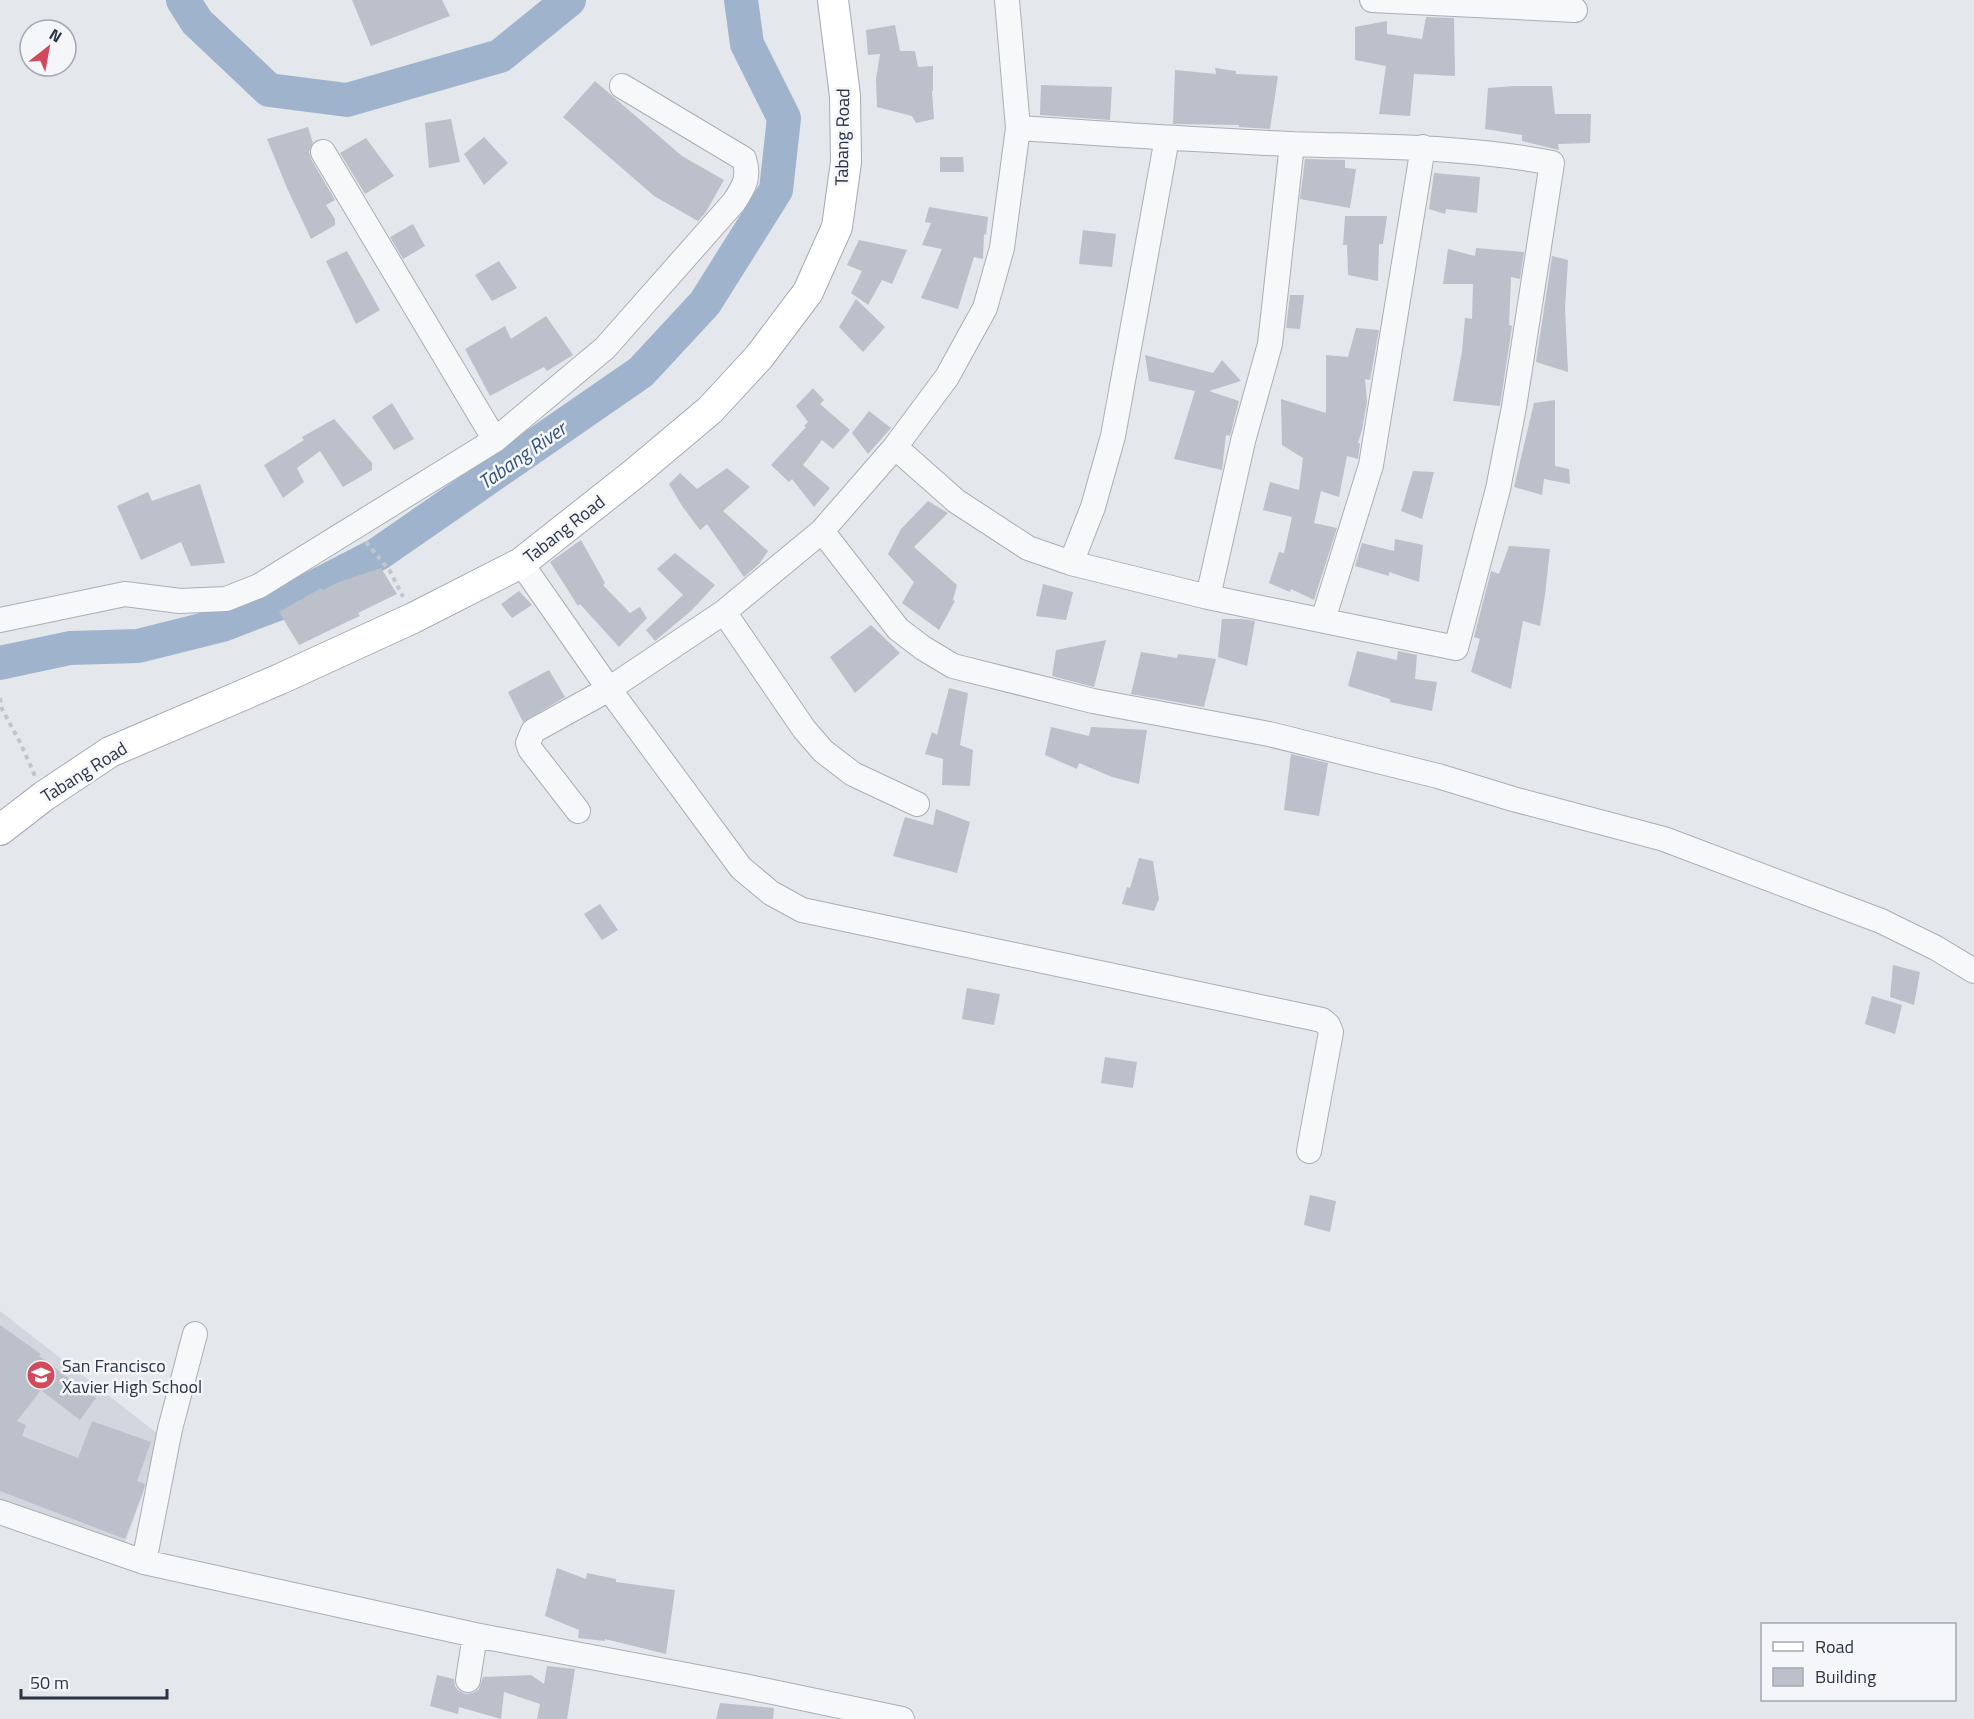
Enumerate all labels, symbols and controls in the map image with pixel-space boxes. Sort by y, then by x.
north arrow [18,18,78,78]
text: N [45,22,67,48]
street label: Tabang Road [828,88,856,186]
water label: Tabang River [472,412,575,497]
street label: Tabang Road [517,488,611,570]
street label: Tabang Road [36,735,132,809]
place label: San Francisco Xavier High School [62,1352,202,1400]
school or university icon: San Francisco Xavier High School [25,1359,57,1391]
legend [1761,1623,1956,1701]
text: Road [1815,1633,1854,1660]
scale bar [21,1662,166,1700]
text: Building [1815,1663,1876,1690]
text: 50 m [30,1669,69,1696]

